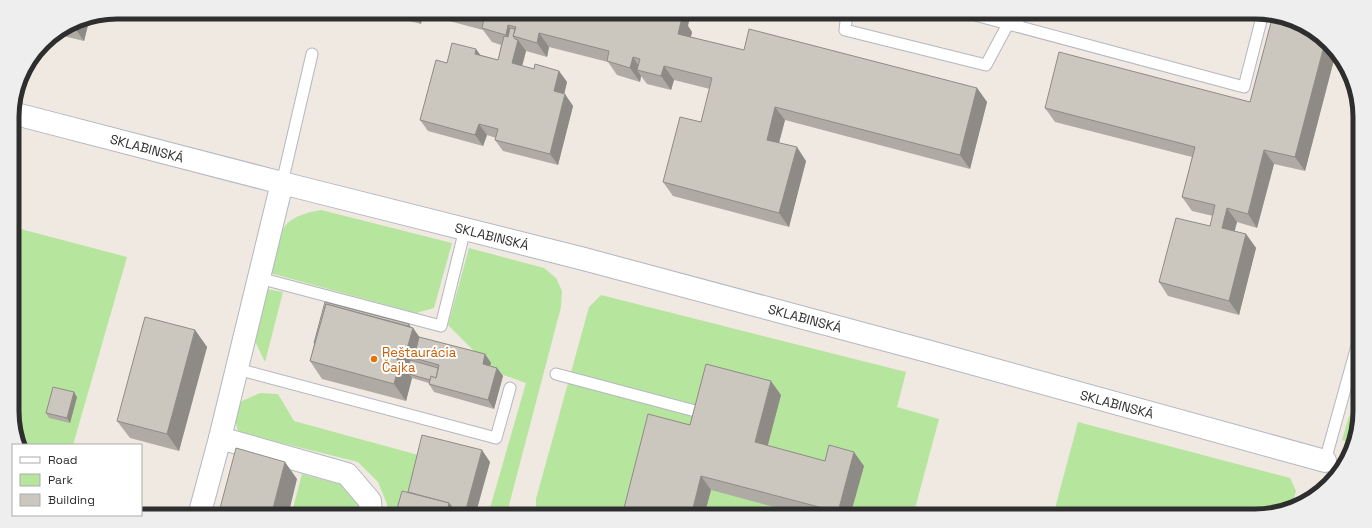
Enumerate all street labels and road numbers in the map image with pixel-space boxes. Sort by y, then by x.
street label: SKLABINSKÁ [108,130,186,166]
street label: SKLABINSKÁ [453,219,531,254]
street label: SKLABINSKÁ [766,300,844,336]
street label: SKLABINSKÁ [1078,386,1156,422]

